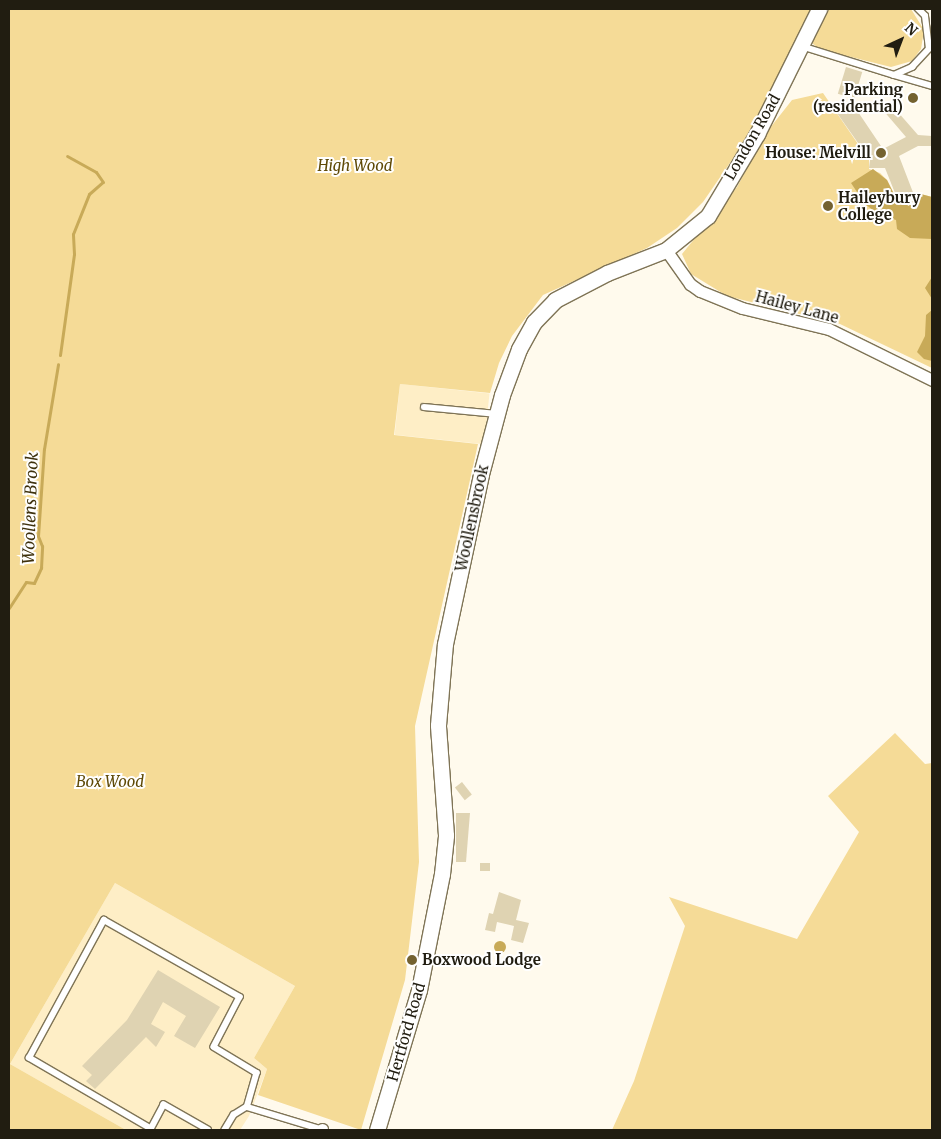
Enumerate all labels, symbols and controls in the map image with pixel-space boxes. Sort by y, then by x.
north arrow [876,15,926,65]
text: N [901,19,921,39]
place label: Parking (residential) [813,80,903,115]
street label: London Road [720,91,784,183]
marker: Parking (residential) [907,92,919,104]
place label: House: Melvill [765,144,871,162]
marker: House: Melvill [875,147,887,159]
park label: High Wood [317,157,393,175]
place label: Haileybury College [838,188,920,223]
marker: Haileybury College [822,200,834,212]
street label: Hailey Lane [754,287,840,327]
water label: Woollens Brook [18,452,42,564]
street label: Woollensbrook [452,463,492,573]
park label: Box Wood [76,773,144,791]
place label: Boxwood Lodge [422,951,541,969]
marker: Boxwood Lodge [406,954,418,966]
street label: Hertford Road [383,981,429,1083]

